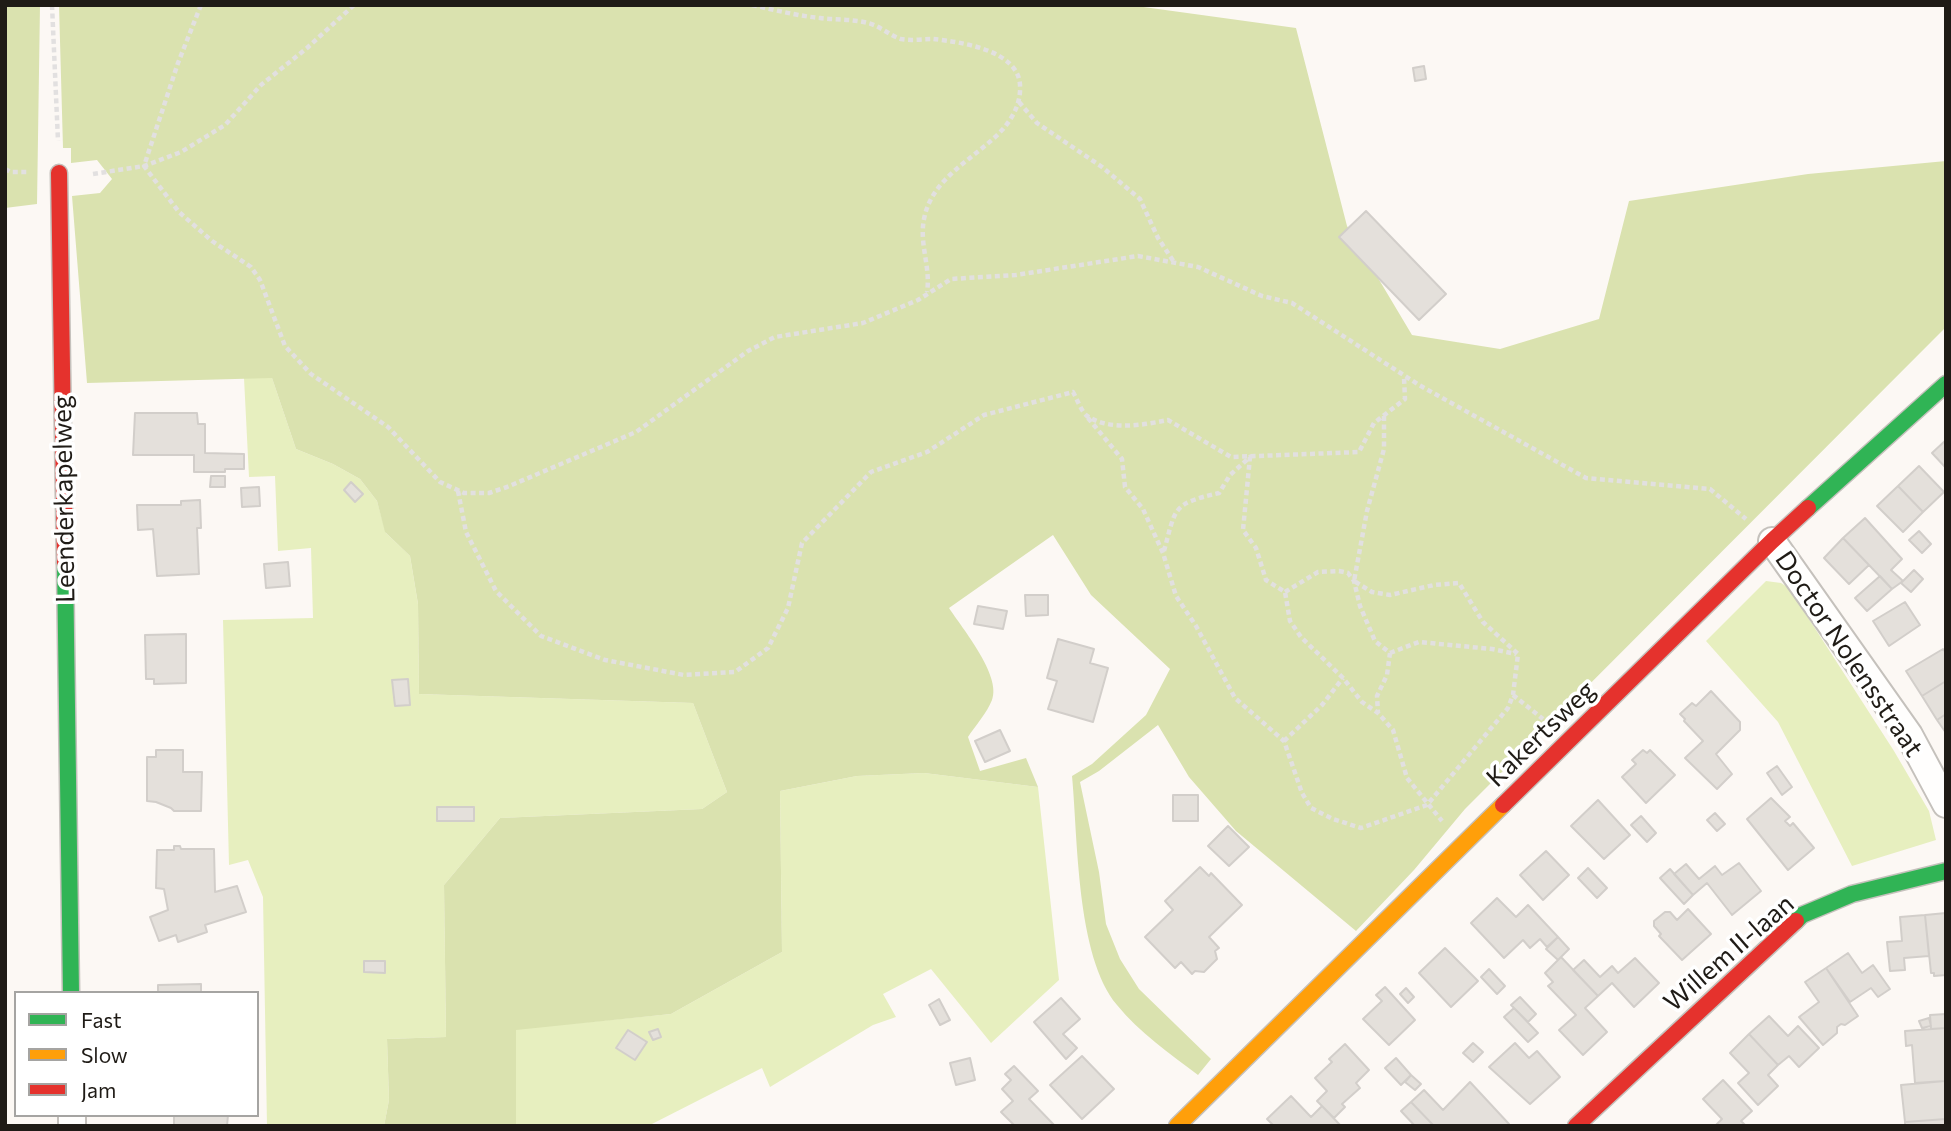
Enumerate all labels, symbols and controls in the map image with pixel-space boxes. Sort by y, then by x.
street label: Leenderkapelweg [47,395,81,603]
street label: Doctor Nolensstraat [1769,545,1929,763]
street label: Kakertsweg [1480,674,1602,794]
street label: Willem II-laan [1658,888,1800,1018]
legend [14,991,259,1117]
text: Fast [81,1007,122,1032]
text: Slow [81,1042,128,1067]
text: Jam [81,1077,116,1102]

